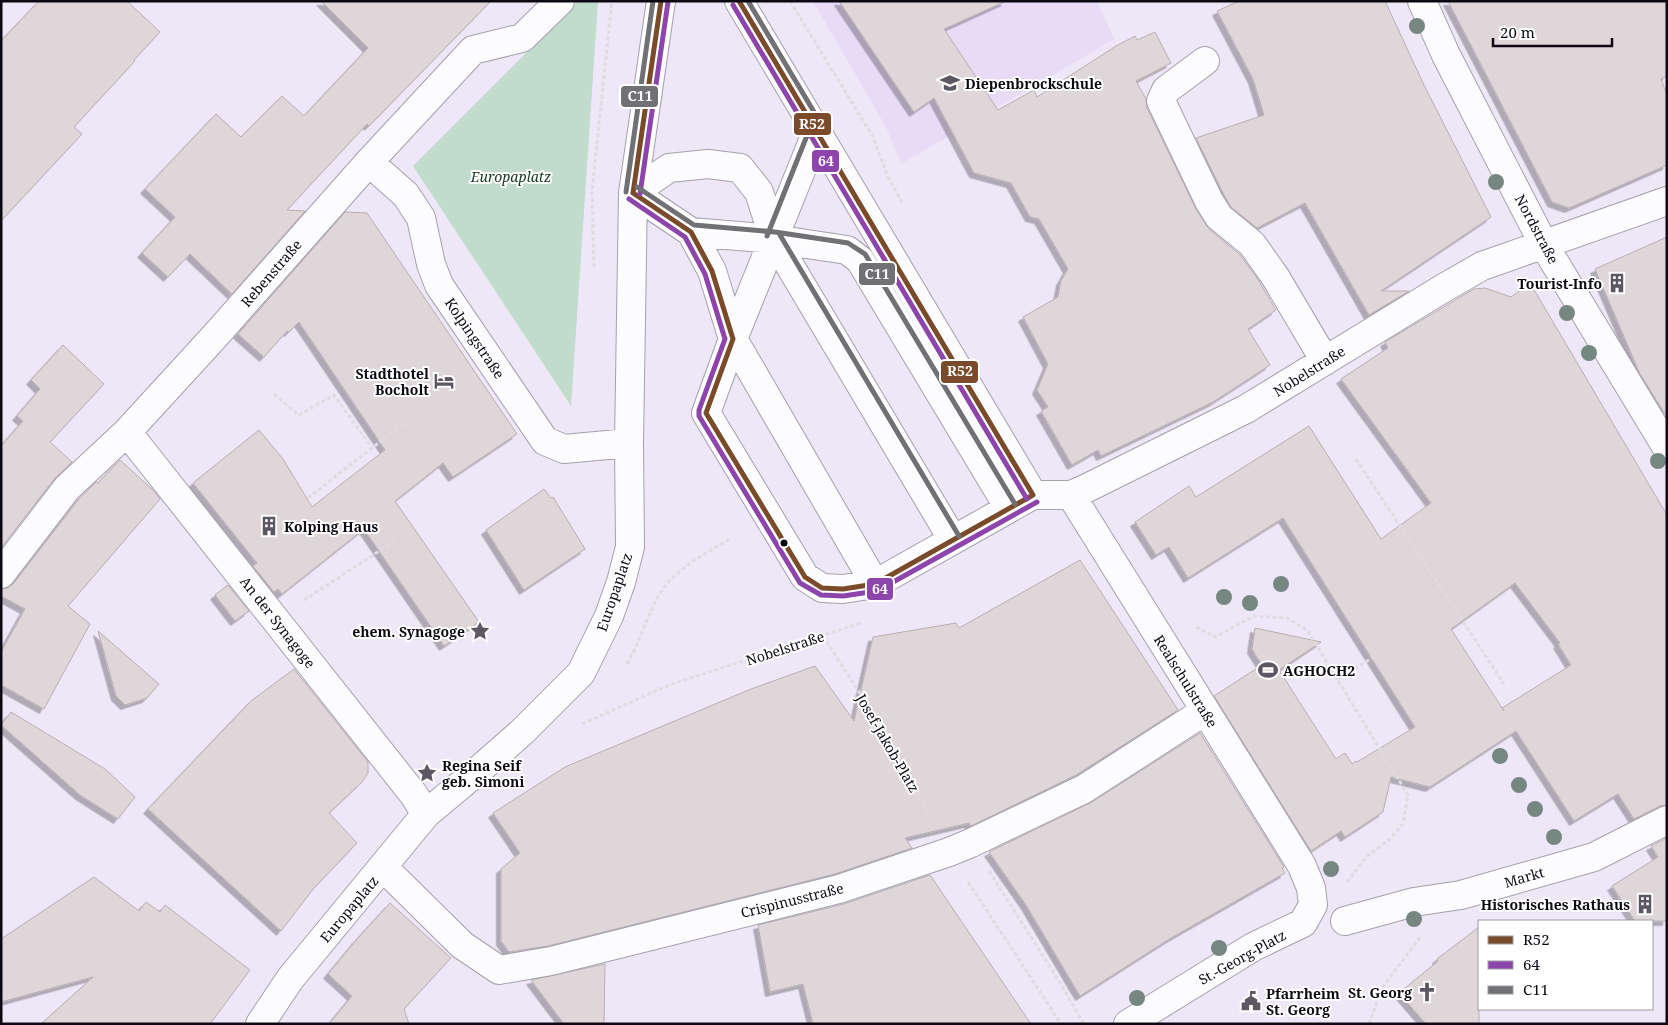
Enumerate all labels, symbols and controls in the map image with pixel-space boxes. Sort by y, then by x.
scale bar [1493,15,1612,47]
text: 20 m [1500,22,1535,42]
school or university icon: Diepenbrockschule [939,72,961,94]
place label: Diepenbrockschule [965,74,1102,93]
line badge: C11 [620,85,659,108]
text: C11 [627,86,653,105]
line badge: R52 [793,112,832,136]
text: R52 [799,114,825,133]
line badge: 64 [811,149,840,173]
text: 64 [818,151,834,170]
park label: Europaplatz [470,167,551,186]
street label: Nordstraße [1511,191,1563,267]
street label: Rebenstraße [236,235,306,311]
line badge: C11 [858,262,896,286]
text: C11 [864,264,890,283]
building icon: Tourist-Info [1606,272,1628,294]
place label: Tourist-Info [1517,274,1602,293]
street label: Kolpingstraße [441,294,509,382]
street label: Nobelstraße [1270,341,1348,401]
line badge: R52 [940,360,979,384]
text: R52 [947,361,973,380]
place label: Stadthotel Bocholt [356,364,429,399]
hotel icon: Stadthotel Bocholt [433,370,455,392]
building icon: Kolping Haus [258,515,280,537]
place label: Kolping Haus [284,517,378,536]
unlabelled marker [779,538,789,548]
street label: Europaplatz [592,550,636,634]
street label: An der Synagoge [236,572,320,672]
line badge: 64 [866,577,894,601]
text: 64 [872,579,888,598]
place icon: ehem. Synagoge [469,620,491,642]
place label: ehem. Synagoge [352,622,465,641]
street label: Nobelstraße [743,626,827,670]
street label: Realschulstraße [1150,631,1222,731]
sports icon: AGHOCH2 [1257,659,1279,681]
place label: AGHOCH2 [1283,661,1355,680]
street label: Josef-Jakob-Platz [852,689,924,796]
place label: Regina Seif geb. Simoni [442,756,524,791]
place icon: Regina Seif geb. Simoni [416,762,438,784]
street label: Markt [1502,862,1546,892]
street label: Europaplatz [315,872,383,946]
street label: Crispinusstraße [739,878,845,922]
building icon: Historisches Rathaus [1634,893,1656,915]
place label: Historisches Rathaus [1481,895,1630,914]
legend [1478,920,1653,1010]
street label: St.-Georg-Platz [1195,925,1289,989]
text: R52 [1523,929,1550,949]
text: 64 [1523,954,1540,974]
text: C11 [1523,979,1549,999]
church icon: St. Georg [1416,981,1438,1003]
place label: St. Georg [1348,983,1412,1002]
place label: Pfarrheim St. Georg [1266,984,1340,1019]
public building icon: Pfarrheim St. Georg [1240,990,1262,1012]

